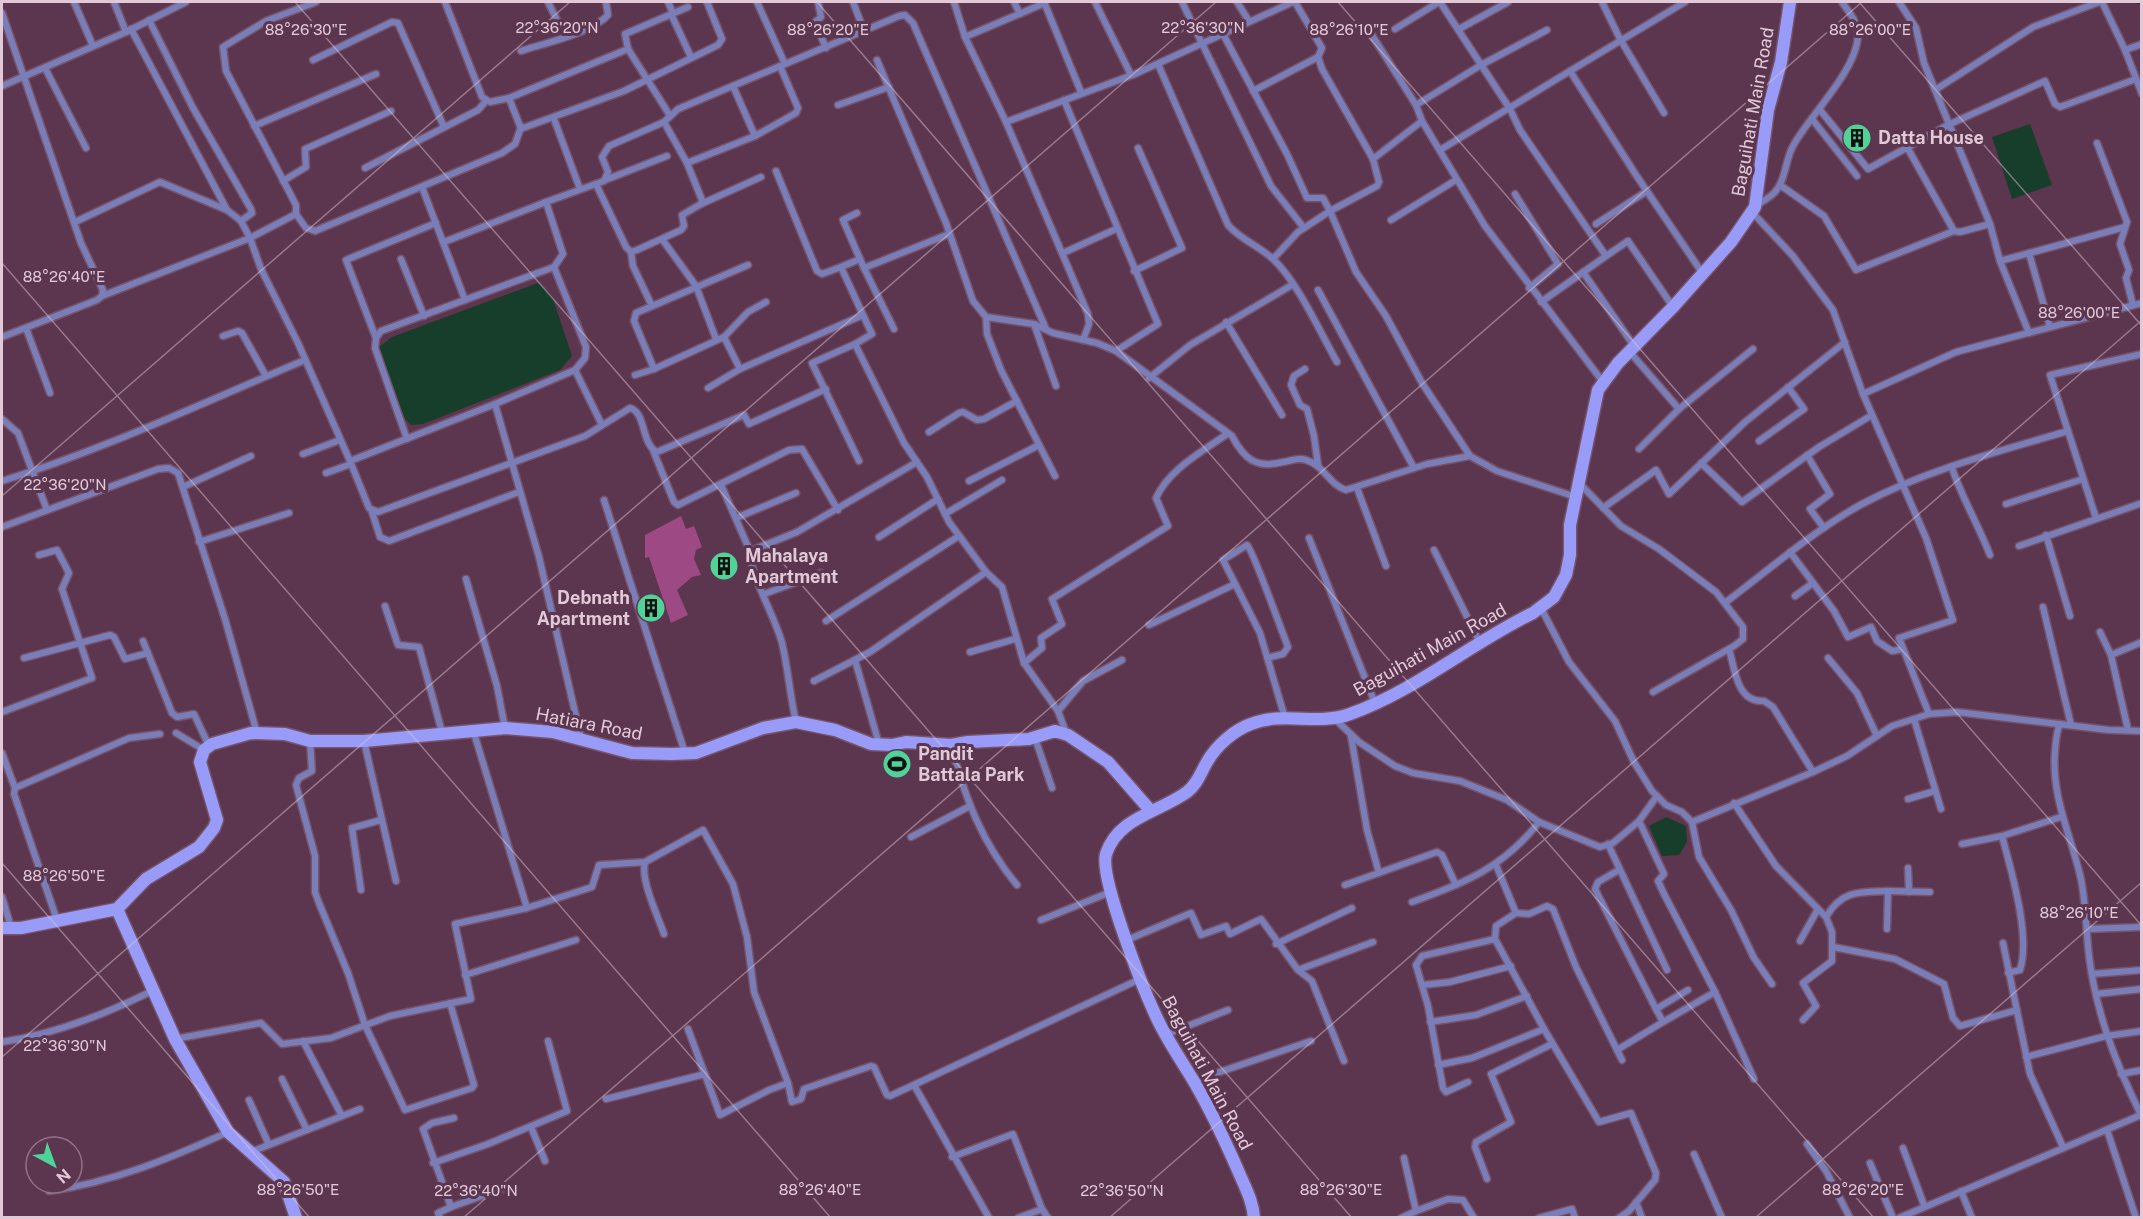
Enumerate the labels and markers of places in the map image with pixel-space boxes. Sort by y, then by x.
building icon: Datta House [1841,122,1873,154]
place label: Datta House [1878,127,1984,148]
place label: Mahalaya Apartment [745,545,838,587]
building icon: Mahalaya Apartment [708,550,740,582]
place label: Debnath Apartment [537,587,630,629]
building icon: Debnath Apartment [635,592,667,624]
place label: Pandit Battala Park [918,743,1025,785]
sports icon: Pandit Battala Park [881,748,913,780]

